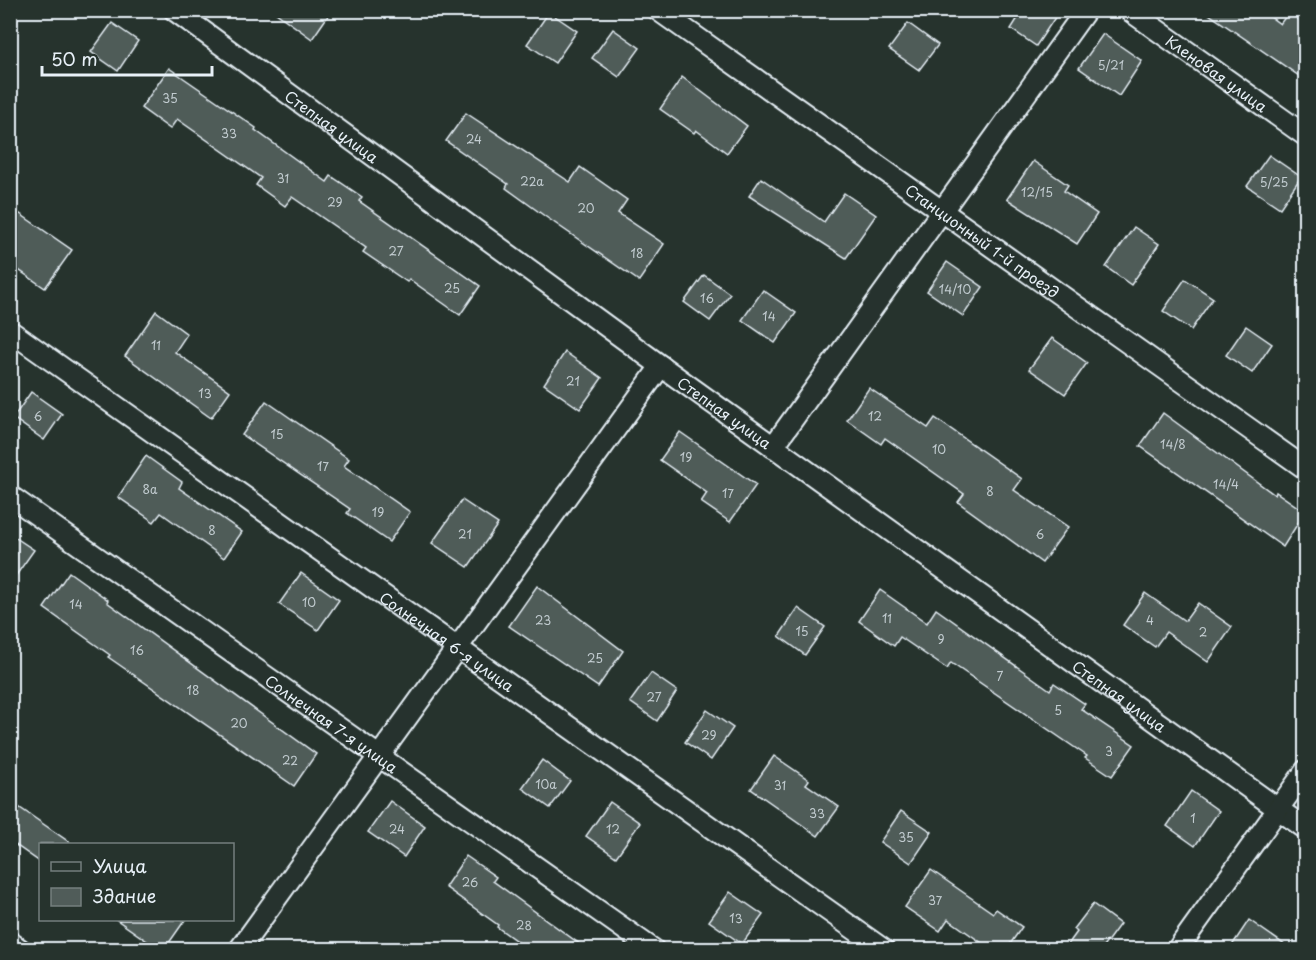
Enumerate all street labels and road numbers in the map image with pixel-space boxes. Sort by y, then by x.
street label: Кленовая улица [1161,28,1273,117]
street label: Степная улица [281,84,384,168]
street label: Станционный 1-й проезд [901,177,1065,303]
street label: Степная улица [673,370,777,454]
street label: Солнечная 6-я улица [375,585,520,697]
street label: Степная улица [1068,654,1172,737]
street label: Солнечная 7-я улица [261,668,404,778]

